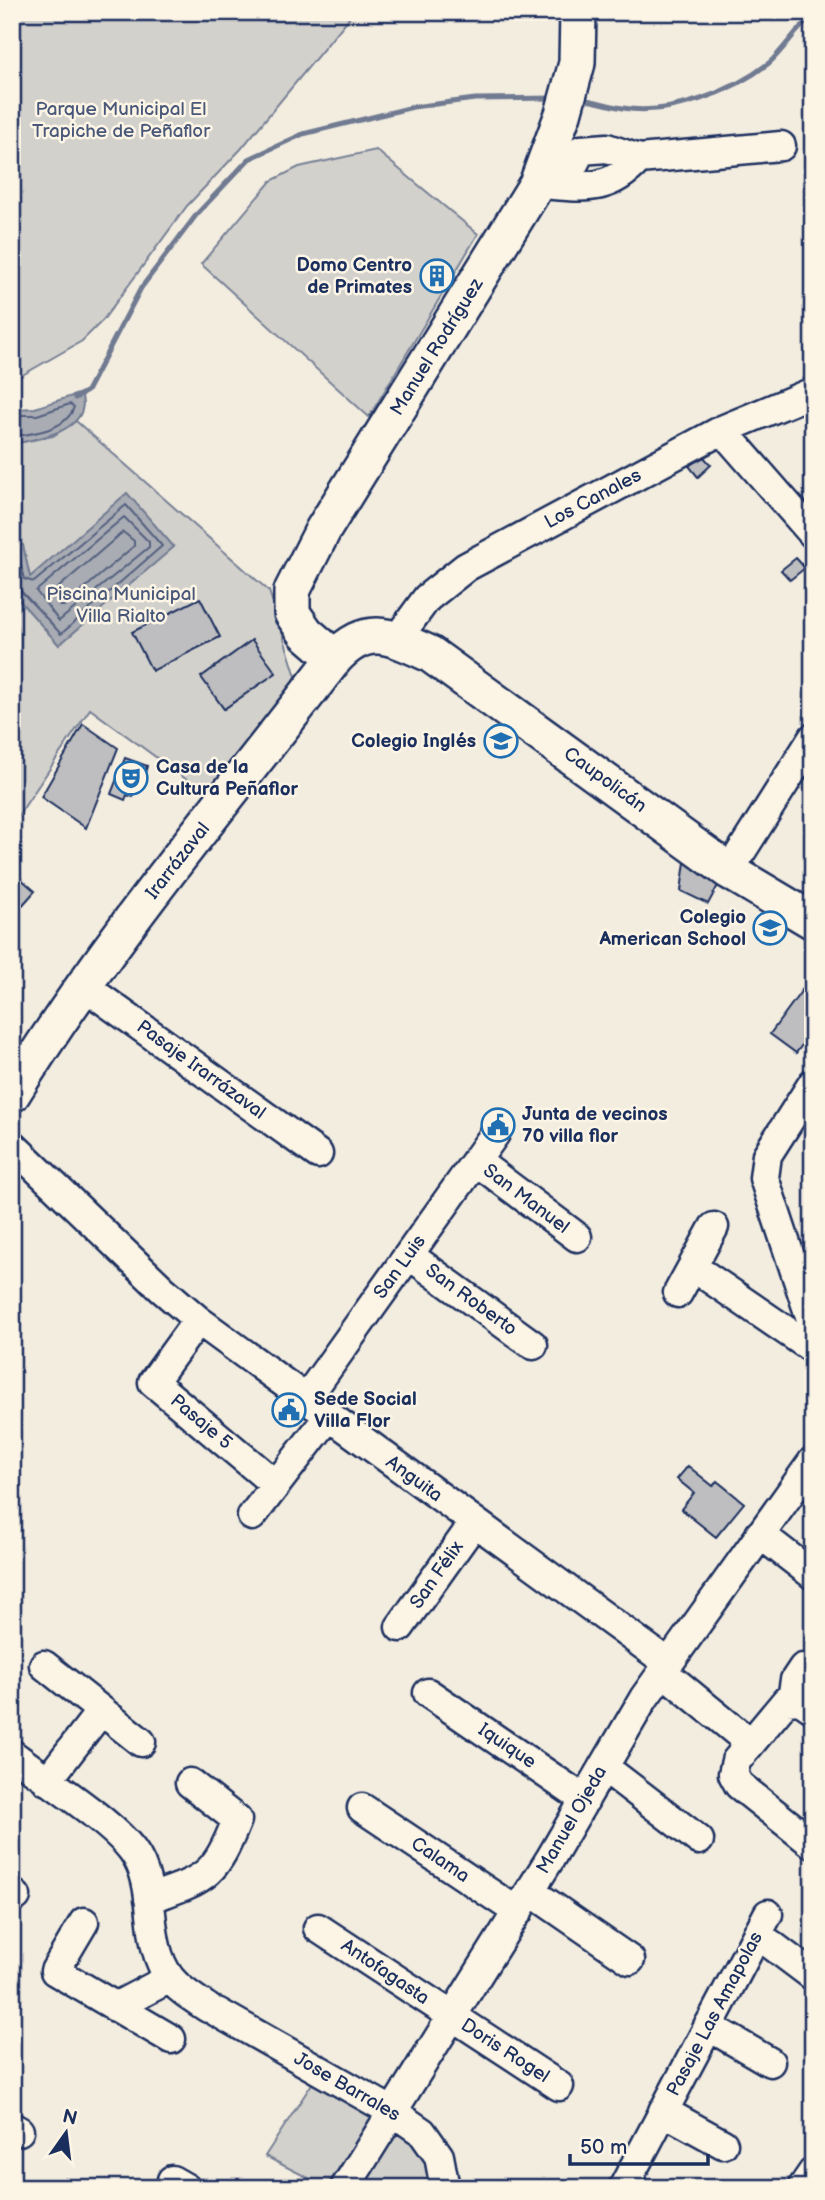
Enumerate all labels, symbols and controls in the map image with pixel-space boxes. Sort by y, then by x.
park label: Parque Municipal El Trapiche de Peñaflor [32,98,211,143]
place label: Domo Centro de Primates [296,254,412,299]
building icon: Domo Centro de Primates [418,257,456,295]
street label: Manuel Rodríguez [386,273,489,420]
street label: Los Canales [541,464,645,534]
park label: Piscina Municipal Villa Rialto [46,583,196,628]
school or university icon: Colegio Inglés [482,722,520,760]
place label: Colegio Inglés [351,730,476,753]
street label: Caupolicán [559,742,651,818]
place label: Casa de la Cultura Peñaflor [156,756,298,801]
theatre icon: Casa de la Cultura Peñaflor [112,759,150,797]
street label: Irarrázaval [141,818,215,904]
place label: Colegio American School [599,906,746,951]
school or university icon: Colegio American School [751,909,789,947]
street label: Pasaje Irarrázaval [132,1016,270,1124]
place label: Junta de vecinos 70 villa flor [522,1103,668,1148]
public building icon: Junta de vecinos 70 villa flor [479,1106,517,1144]
street label: San Manuel [478,1159,574,1239]
street label: San Luis [369,1231,431,1303]
street label: San Roberto [421,1259,521,1341]
place label: Sede Social Villa Flor [314,1388,417,1433]
street label: Pasaje 5 [165,1389,237,1455]
public building icon: Sede Social Villa Flor [270,1391,308,1429]
street label: Anguita [381,1451,447,1507]
street label: San Félix [405,1536,469,1613]
street label: Iquique [474,1718,540,1774]
street label: Manuel Ojeda [532,1762,612,1878]
street label: Calama [406,1832,474,1888]
street label: Pasaje Las Amapolas [662,1928,768,2100]
street label: Antofagasta [337,1934,433,2010]
street label: Doris Rogel [456,2014,554,2088]
street label: Jose Barrales [290,2047,404,2127]
north arrow [32,2098,102,2168]
text: N [60,2105,79,2131]
scale bar [570,2123,708,2167]
text: 50 m [580,2135,627,2160]

